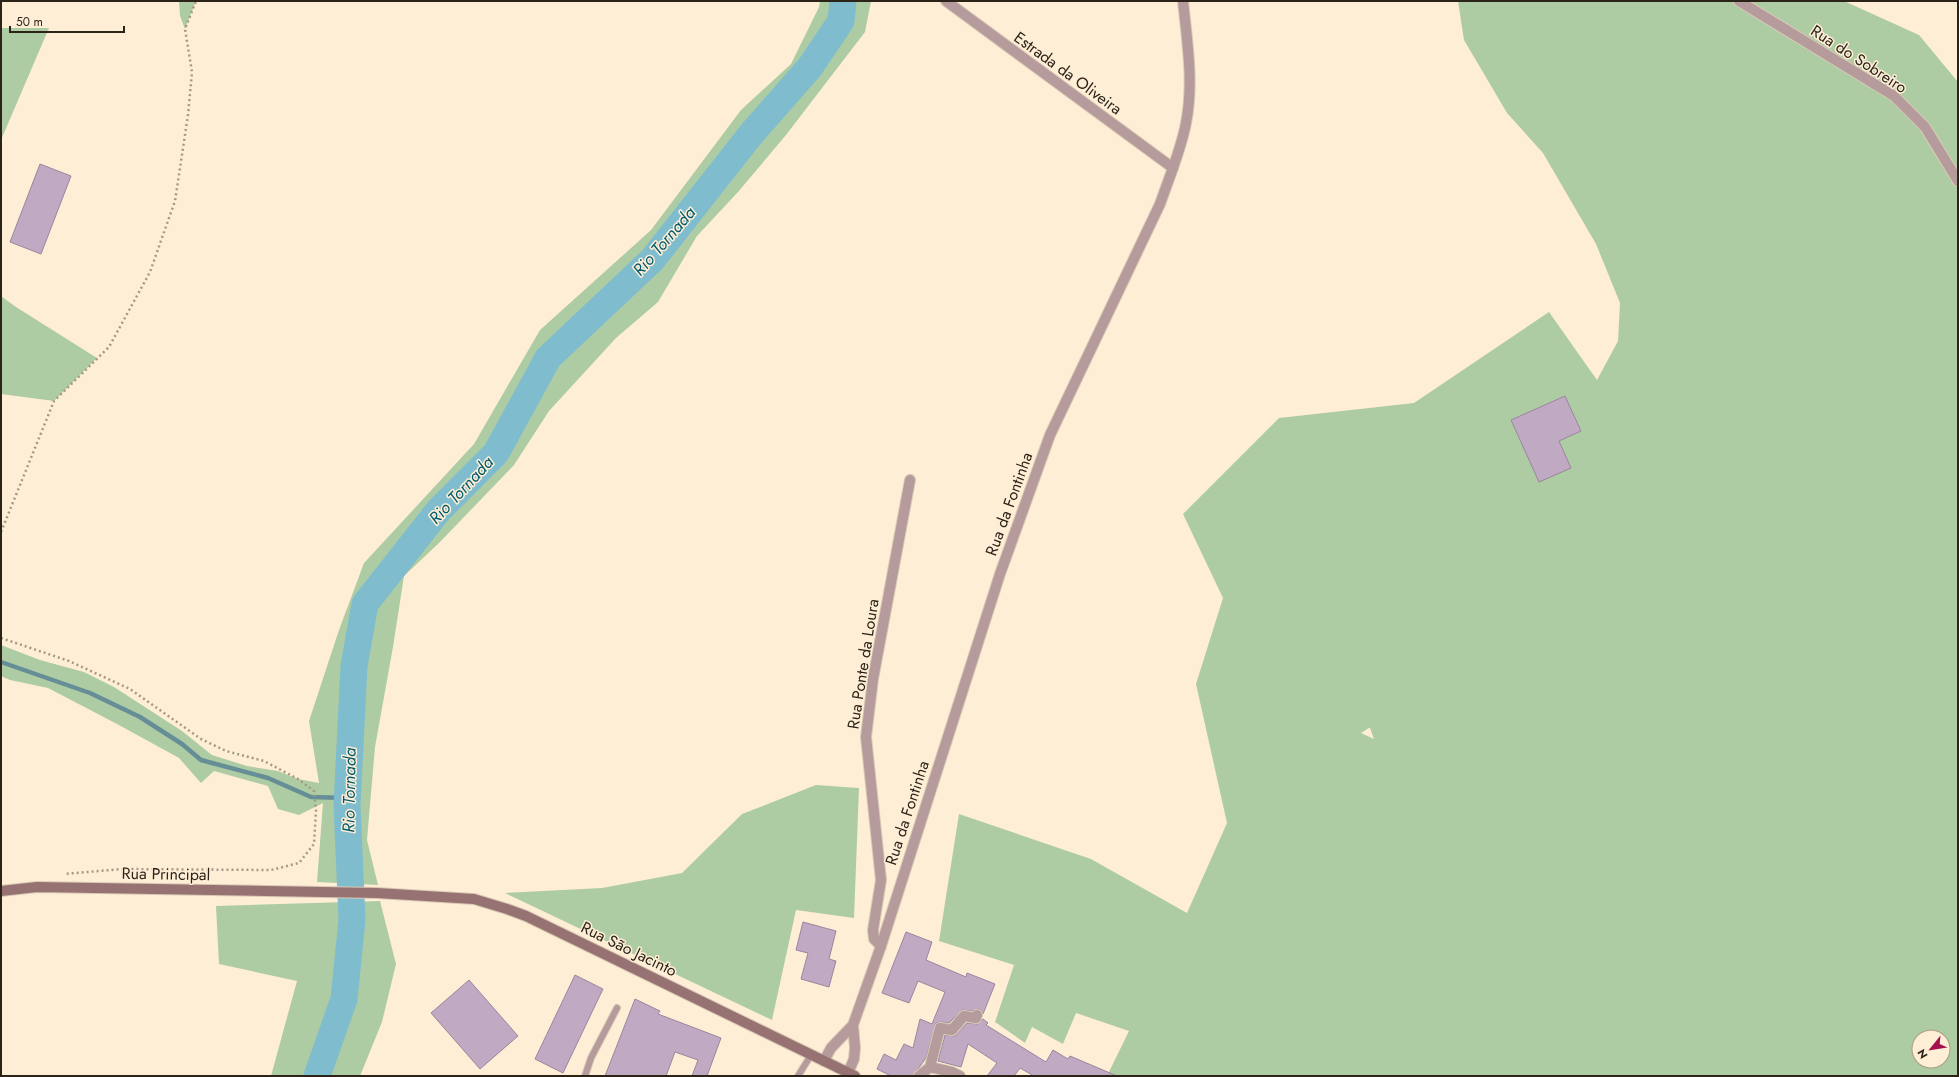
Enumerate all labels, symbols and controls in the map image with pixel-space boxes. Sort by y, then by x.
scale bar [10,8,124,34]
text: 50 m [16,13,43,31]
street label: Rua do Sobreiro [1806,19,1912,99]
street label: Estrada da Oliveira [1009,26,1127,120]
water label: Rio Tornada [627,201,701,281]
street label: Rua da Fontinha [980,449,1038,559]
water label: Rio Tornada [423,450,499,529]
street label: Rua Ponte da Loura [841,597,885,731]
water label: Rio Tornada [336,747,362,833]
street label: Rua da Fontinha [879,758,935,868]
street label: Rua Principal [121,862,211,886]
street label: Rua São Jacinto [577,916,681,982]
north arrow [1911,1029,1951,1069]
text: N [1913,1046,1931,1062]

